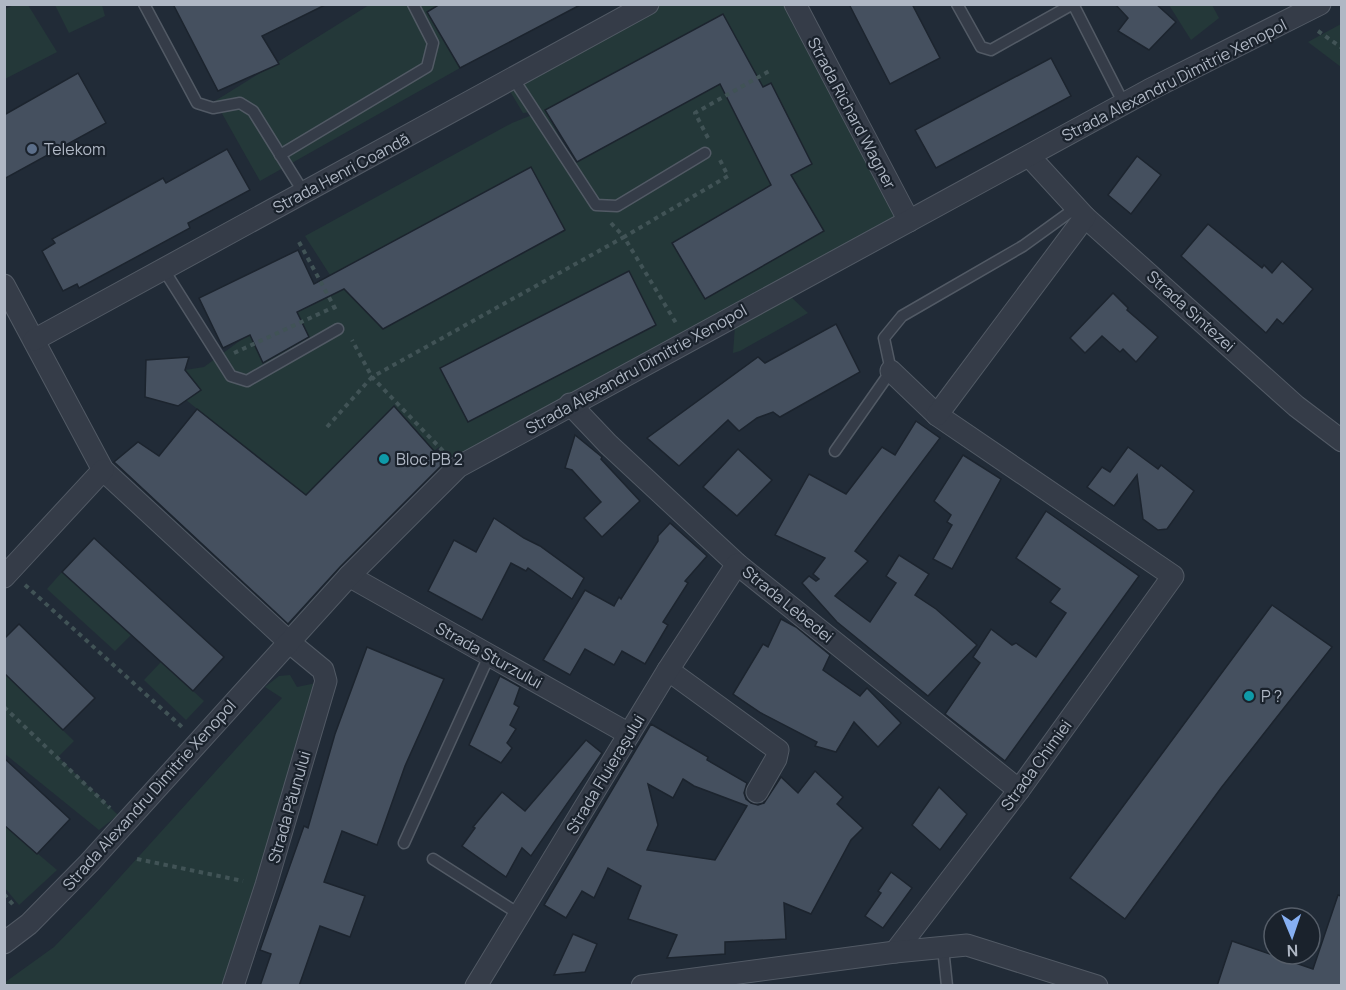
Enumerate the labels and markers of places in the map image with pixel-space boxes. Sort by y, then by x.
place label: Telekom [44,138,106,160]
marker: Telekom [25,142,39,156]
place label: Bloc PB 2 [396,448,463,470]
marker: Bloc PB 2 [377,452,391,466]
place label: P ? [1261,685,1282,707]
marker: P ? [1242,689,1256,703]

